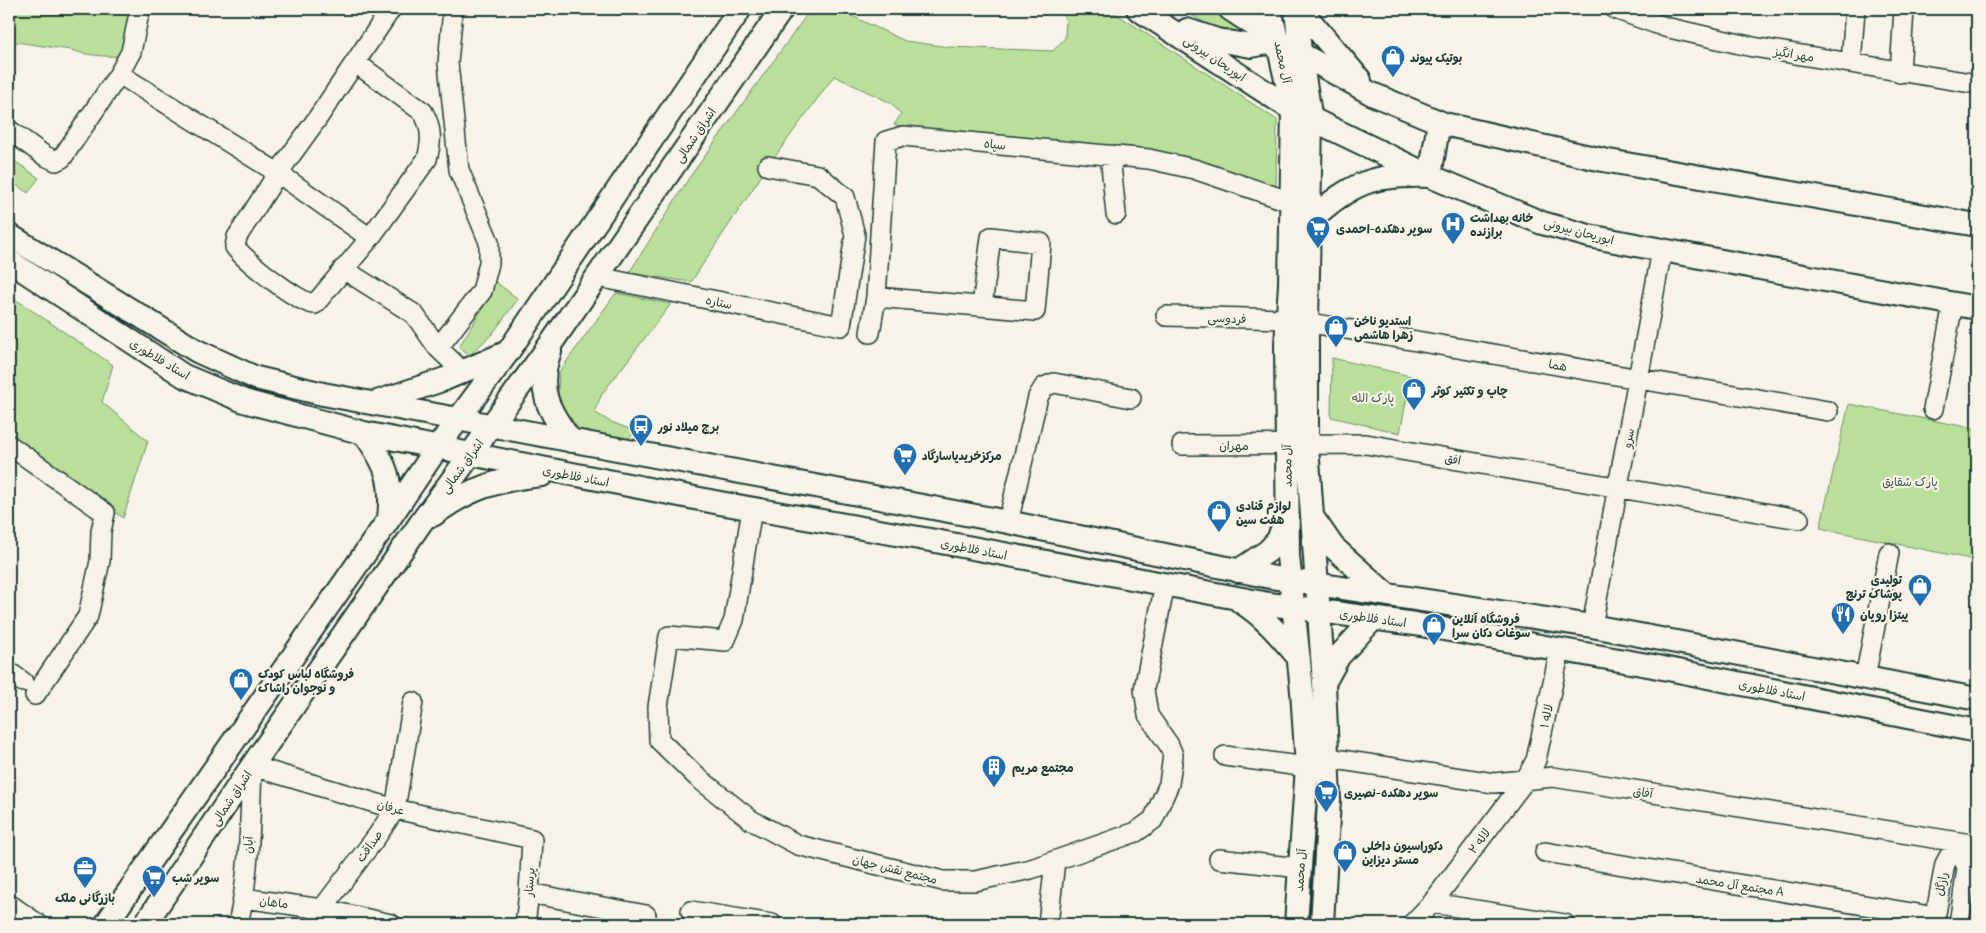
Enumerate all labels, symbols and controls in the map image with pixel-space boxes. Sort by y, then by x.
street label: ابوریحان بیرونی [1181,32,1249,85]
street label: آل محمد [1271,39,1295,86]
street label: مهر انگیز [1772,43,1815,65]
shop icon: بوتیک پیوند [1380,44,1406,78]
place label: بوتیک پیوند [1410,50,1462,66]
street label: اشراق شمالی [671,104,720,166]
street label: سپاه [983,135,1007,154]
place label: خانه بهداشت برازنده [1470,210,1534,239]
hospital icon: خانه بهداشت برازنده [1440,211,1466,245]
street label: ابوریحان بیرونی [1542,214,1616,249]
supermarket icon: سوپر دهکده-احمدی [1305,215,1331,249]
place label: سوپر دهکده-احمدی [1336,221,1432,237]
street label: ستاره [704,292,734,312]
street label: فردوسی [1207,310,1247,327]
place label: استدیو ناخن زهرا هاشمی [1354,313,1414,343]
shop icon: استدیو ناخن زهرا هاشمی [1323,314,1349,348]
street label: استاد فلاطوری [127,335,193,383]
street label: هما [1548,356,1569,374]
shop icon: چاپ و تکثیر کوثر [1401,377,1427,411]
place label: چاپ و تکثیر کوثر [1431,383,1508,399]
park label: پارک الله [1352,390,1394,406]
bus stop icon: برج میلاد نور [628,413,654,447]
place label: برج میلاد نور [657,419,719,435]
street label: سرو [1619,427,1638,450]
street label: اشراق شمالی [437,436,488,497]
street label: مهران [1219,438,1249,453]
supermarket icon: مرکزخریدپاسارگاد [892,442,918,476]
street label: آل محمد [1279,443,1295,488]
place label: مرکزخریدپاسارگاد [922,448,1002,464]
street label: افق [1444,450,1462,468]
street label: استاد فلاطوری [541,462,611,490]
park label: پارک شقایق [1882,474,1938,490]
place label: لوازم قنادی هفت سین [1236,498,1291,527]
shop icon: لوازم قنادی هفت سین [1206,499,1232,533]
street label: استاد فلاطوری [939,535,1009,563]
place label: تولیدی پوشاک ترنج [1846,572,1903,602]
shop icon: تولیدی پوشاک ترنج [1907,573,1933,607]
restaurant icon: پیتزا رویان [1830,601,1856,635]
street label: استاد فلاطوری [1339,606,1407,630]
place label: پیتزا رویان [1860,607,1909,623]
place label: فروشگاه آنلاین سوغات دکان سرا [1452,611,1530,641]
shop icon: فروشگاه آنلاین سوغات دکان سرا [1421,612,1447,646]
place label: فروشگاه لباس کودک و نوجوان راشاک [258,666,354,696]
shop icon: فروشگاه لباس کودک و نوجوان راشاک [228,667,254,701]
street label: استاد فلاطوری [1737,676,1807,704]
street label: لاله ۱ [1536,703,1556,729]
building icon: مجتمع مریم [981,754,1007,788]
place label: مجتمع مریم [1012,760,1074,777]
street label: اشراق شمالی [207,767,256,829]
supermarket icon: سوپر دهکده-نصیری [1313,779,1339,813]
street label: آفاق [1632,783,1655,801]
place label: سوپر دهکده-نصیری [1344,785,1438,801]
street label: عرفان [376,796,406,818]
street label: لاله ۲ [1465,825,1493,857]
street label: صداقت [352,827,386,865]
street label: آبان [240,835,257,854]
place label: دکوراسیون داخلی مستر دیزاین [1362,838,1444,867]
shop icon: دکوراسیون داخلی مستر دیزاین [1332,839,1358,873]
street label: آل محمد [1291,847,1309,892]
street label: مجتمع نقش جهان [850,851,939,889]
office icon: بازرگانی ملک [72,855,98,889]
supermarket icon: سوپر شب [141,864,167,898]
street label: پرستار [520,867,538,898]
place label: سوپر شب [172,870,219,886]
street label: مجتمع آل محمد A [1695,871,1785,901]
street label: رازگل [1932,871,1950,897]
place label: بازرگانی ملک [55,890,115,906]
street label: ماهان [259,893,289,911]

